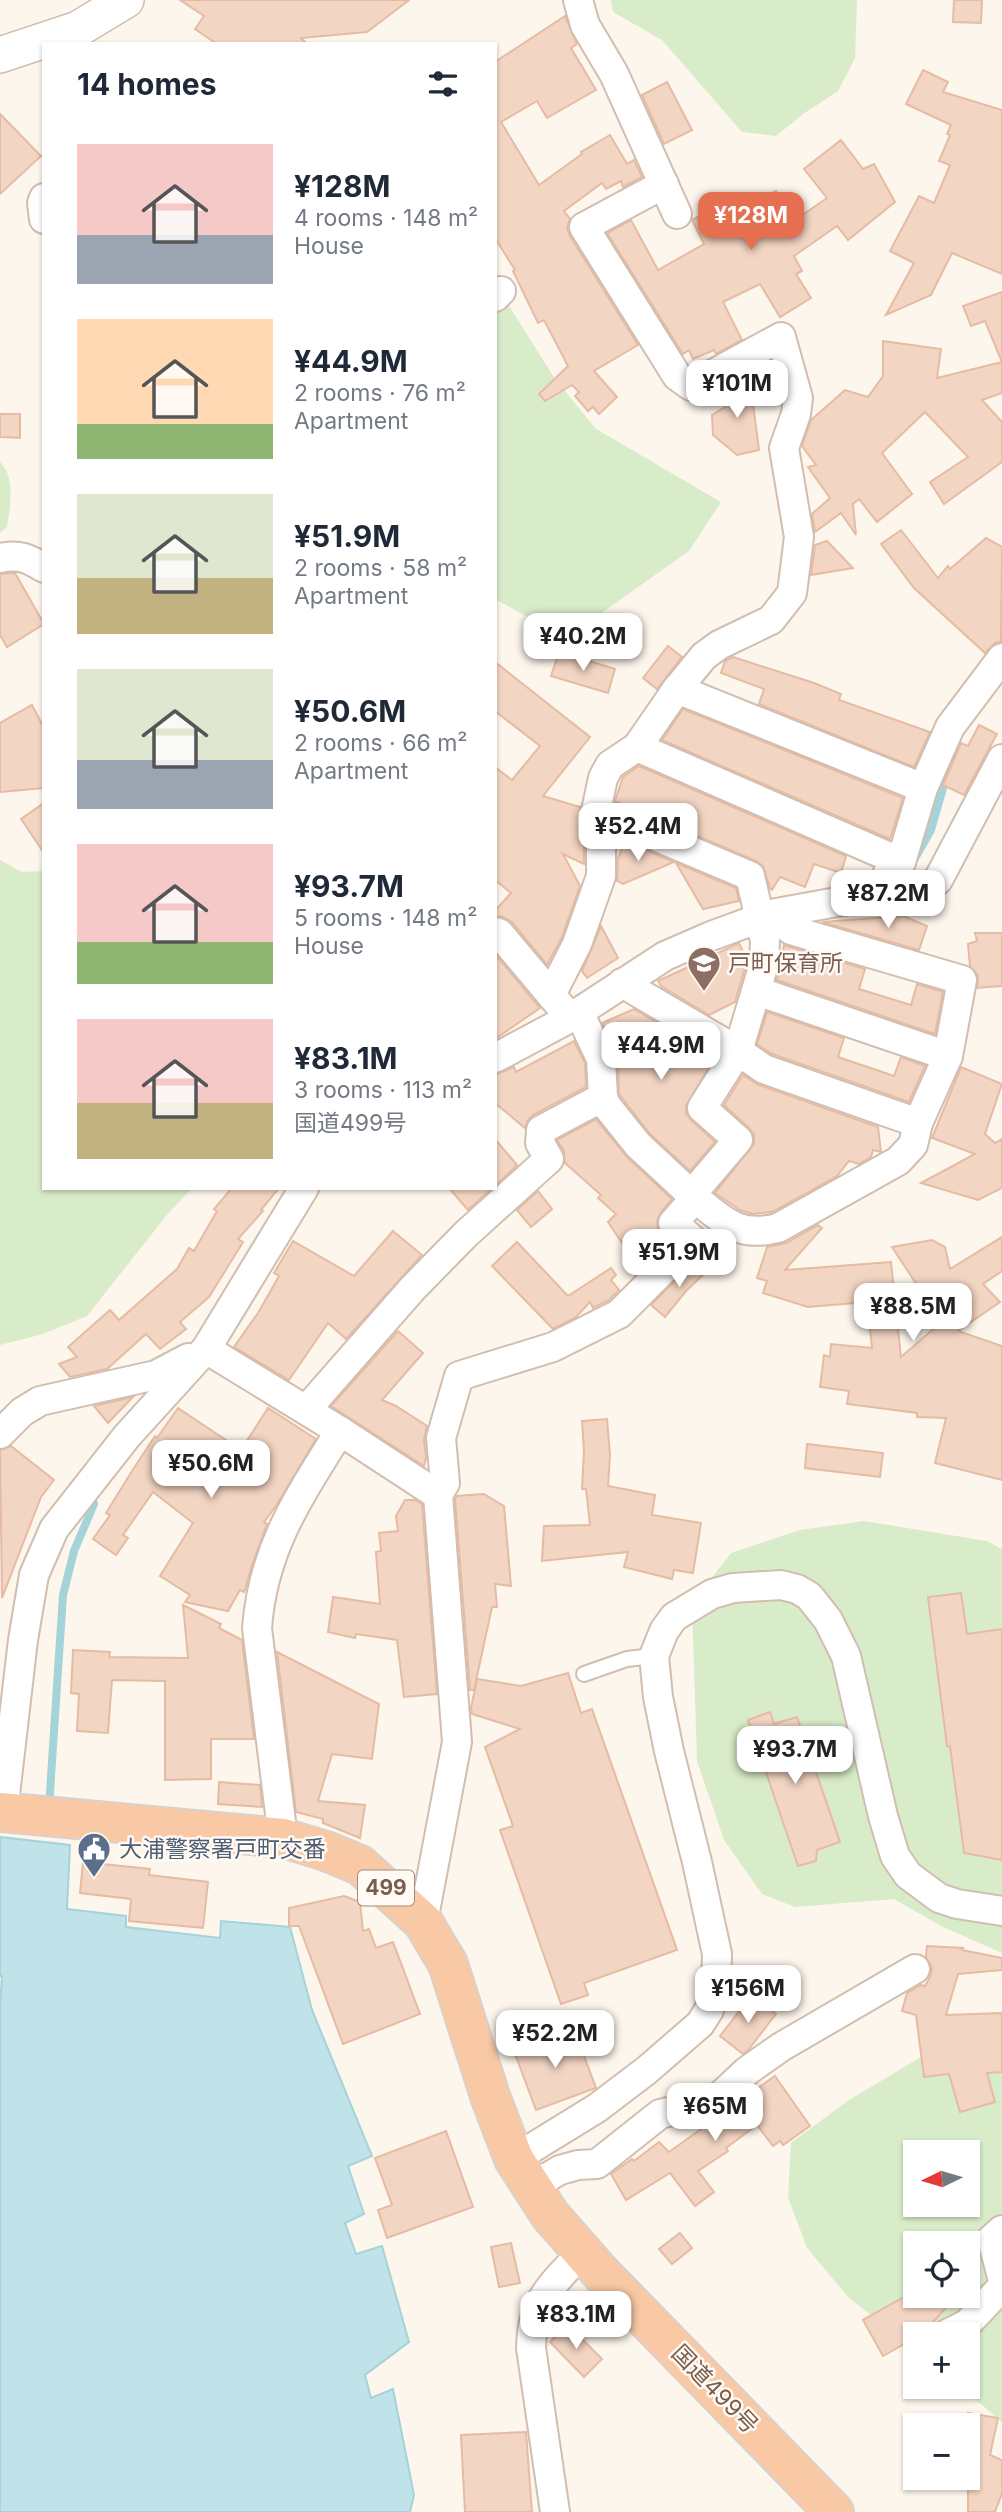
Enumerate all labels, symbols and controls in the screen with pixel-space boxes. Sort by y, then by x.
icon: filters [424,65,462,103]
text: 14 homes [77,66,216,102]
text: ¥128M [294,168,390,204]
icon: home [133,172,217,256]
pin: ¥128M [702,192,800,252]
text: ¥128M [714,201,788,229]
text: 4 rooms · 148 m² [294,204,478,232]
text: House [294,232,364,260]
text: ¥44.9M [294,343,408,379]
icon: home [133,347,217,431]
pin: ¥101M [688,360,786,420]
text: ¥101M [702,369,772,397]
text: 2 rooms · 76 m² [294,379,466,407]
text: Apartment [294,407,408,435]
text: ¥51.9M [294,518,400,554]
icon: home [133,522,217,606]
text: 2 rooms · 58 m² [294,554,467,582]
text: Apartment [294,582,408,610]
pin: ¥40.2M [526,614,640,673]
text: ¥40.2M [539,622,627,650]
text: ¥50.6M [294,693,406,729]
icon: home [133,697,217,781]
text: 2 rooms · 66 m² [294,729,468,757]
text: Apartment [294,757,408,785]
pin: ¥52.4M [581,804,695,863]
text: ¥52.4M [595,812,681,840]
text: ¥93.7M [294,868,404,904]
pin: ¥87.2M [831,870,945,930]
icon: home [133,872,217,956]
text: ¥87.2M [847,879,929,907]
text: 5 rooms · 148 m² [294,904,477,932]
text: House [294,932,364,960]
school or university icon: 戸町保育所 [685,944,723,993]
place label: 戸町保育所 [728,949,843,977]
pin: ¥44.9M [604,1023,718,1082]
text: ¥44.9M [617,1031,705,1059]
text: ¥83.1M [294,1040,398,1076]
icon: home [133,1047,217,1131]
text: 3 rooms · 113 m² [294,1076,472,1104]
text: 国道499号 [294,1109,406,1137]
pin: ¥51.9M [622,1230,736,1289]
text: ¥51.9M [638,1238,720,1266]
pin: ¥88.5M [856,1284,970,1343]
text: ¥88.5M [870,1292,956,1320]
pin: ¥50.6M [154,1440,268,1500]
text: ¥50.6M [168,1449,254,1477]
pin: ¥93.7M [738,1726,852,1786]
text: ¥93.7M [753,1735,837,1763]
public building icon: 大浦警察署戸町交番 [75,1830,113,1879]
place label: 大浦警察署戸町交番 [119,1835,326,1863]
road number: 499 [358,1870,414,1906]
pin: ¥156M [699,1966,797,2025]
text: ¥156M [711,1974,785,2002]
pin: ¥52.2M [498,2010,612,2070]
text: ¥52.2M [512,2019,598,2047]
pin: ¥65M [674,2084,756,2143]
text: ¥65M [683,2092,747,2120]
north arrow [903,2140,980,2217]
map controls [903,2140,980,2490]
button: locate [903,2231,980,2308]
pin: ¥83.1M [519,2292,633,2351]
text: ¥83.1M [536,2300,616,2328]
button: + [903,2322,980,2399]
street label: 国道499号 [666,2339,764,2439]
button: − [903,2413,980,2490]

